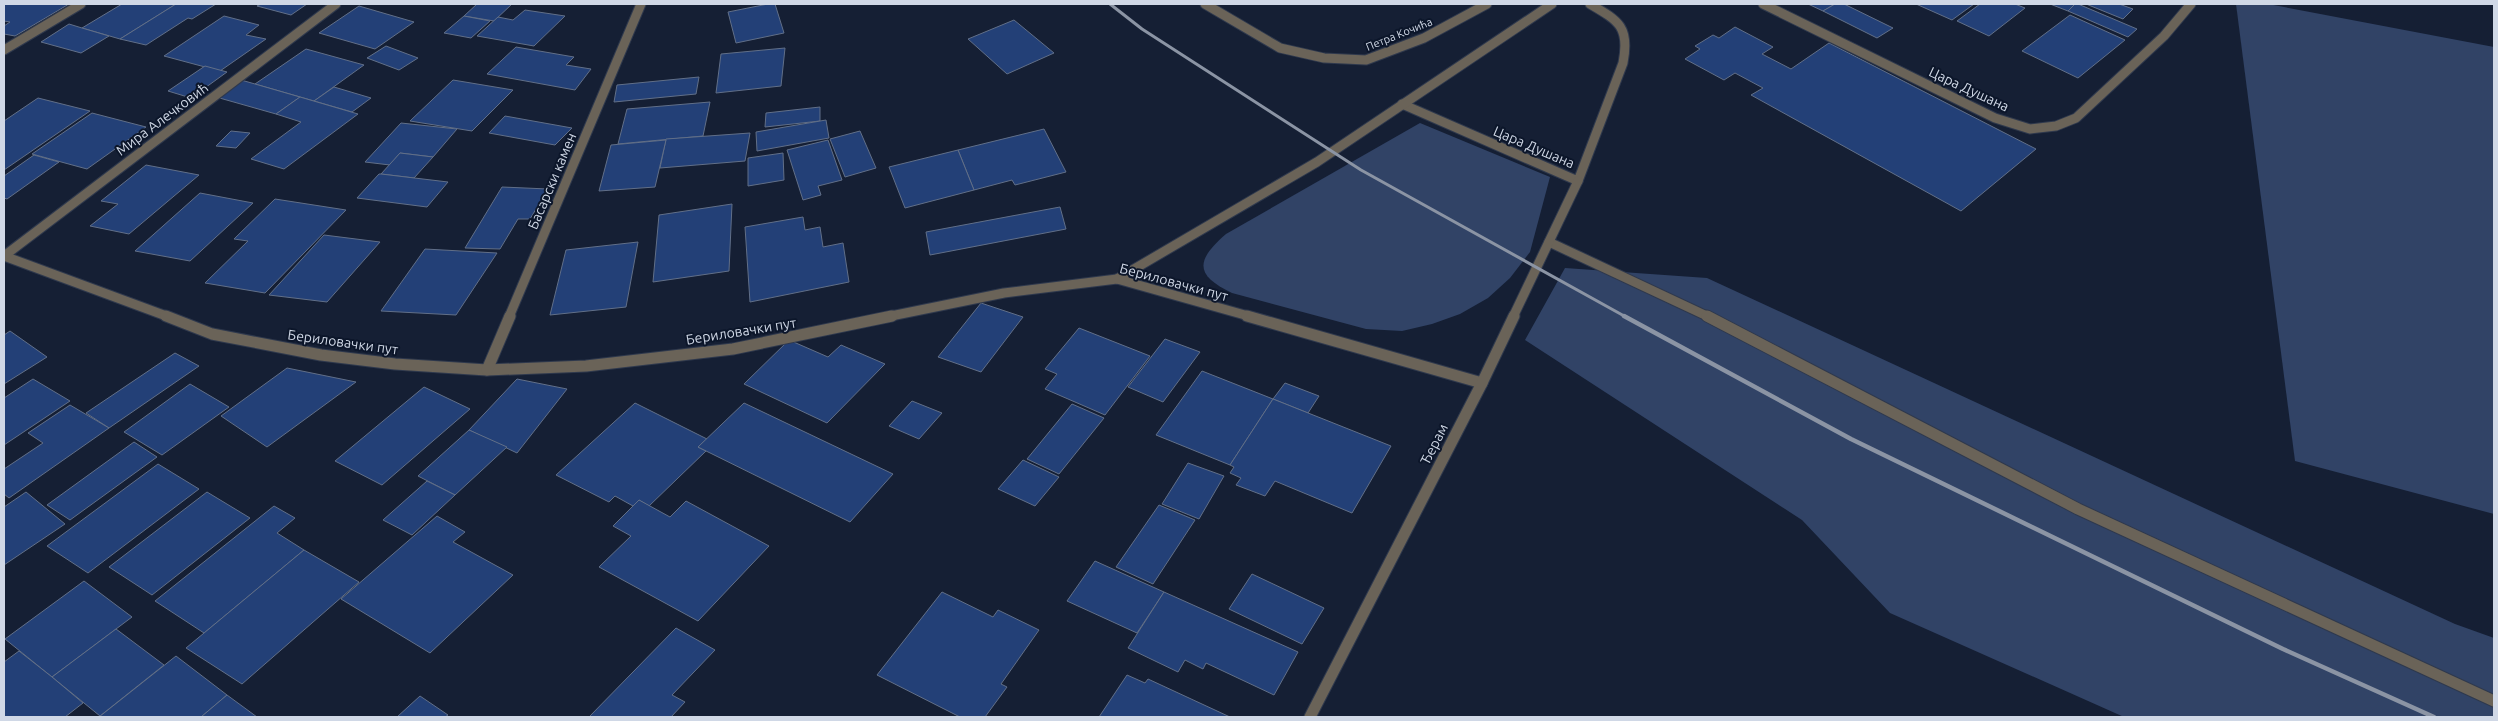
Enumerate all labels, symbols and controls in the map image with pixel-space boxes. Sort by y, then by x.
street label: Петра Кочића [1364,15,1434,53]
street label: Цара Душана [1926,63,2012,115]
street label: Мира Алечковић [113,79,211,159]
street label: Цара Душана [1491,123,1577,171]
street label: Басарски камен [524,130,580,232]
street label: Бериловачки пут [1118,260,1230,304]
street label: Бериловачки пут [685,314,797,348]
street label: Бериловачки пут [287,326,399,358]
street label: Ђерам [1417,421,1451,467]

